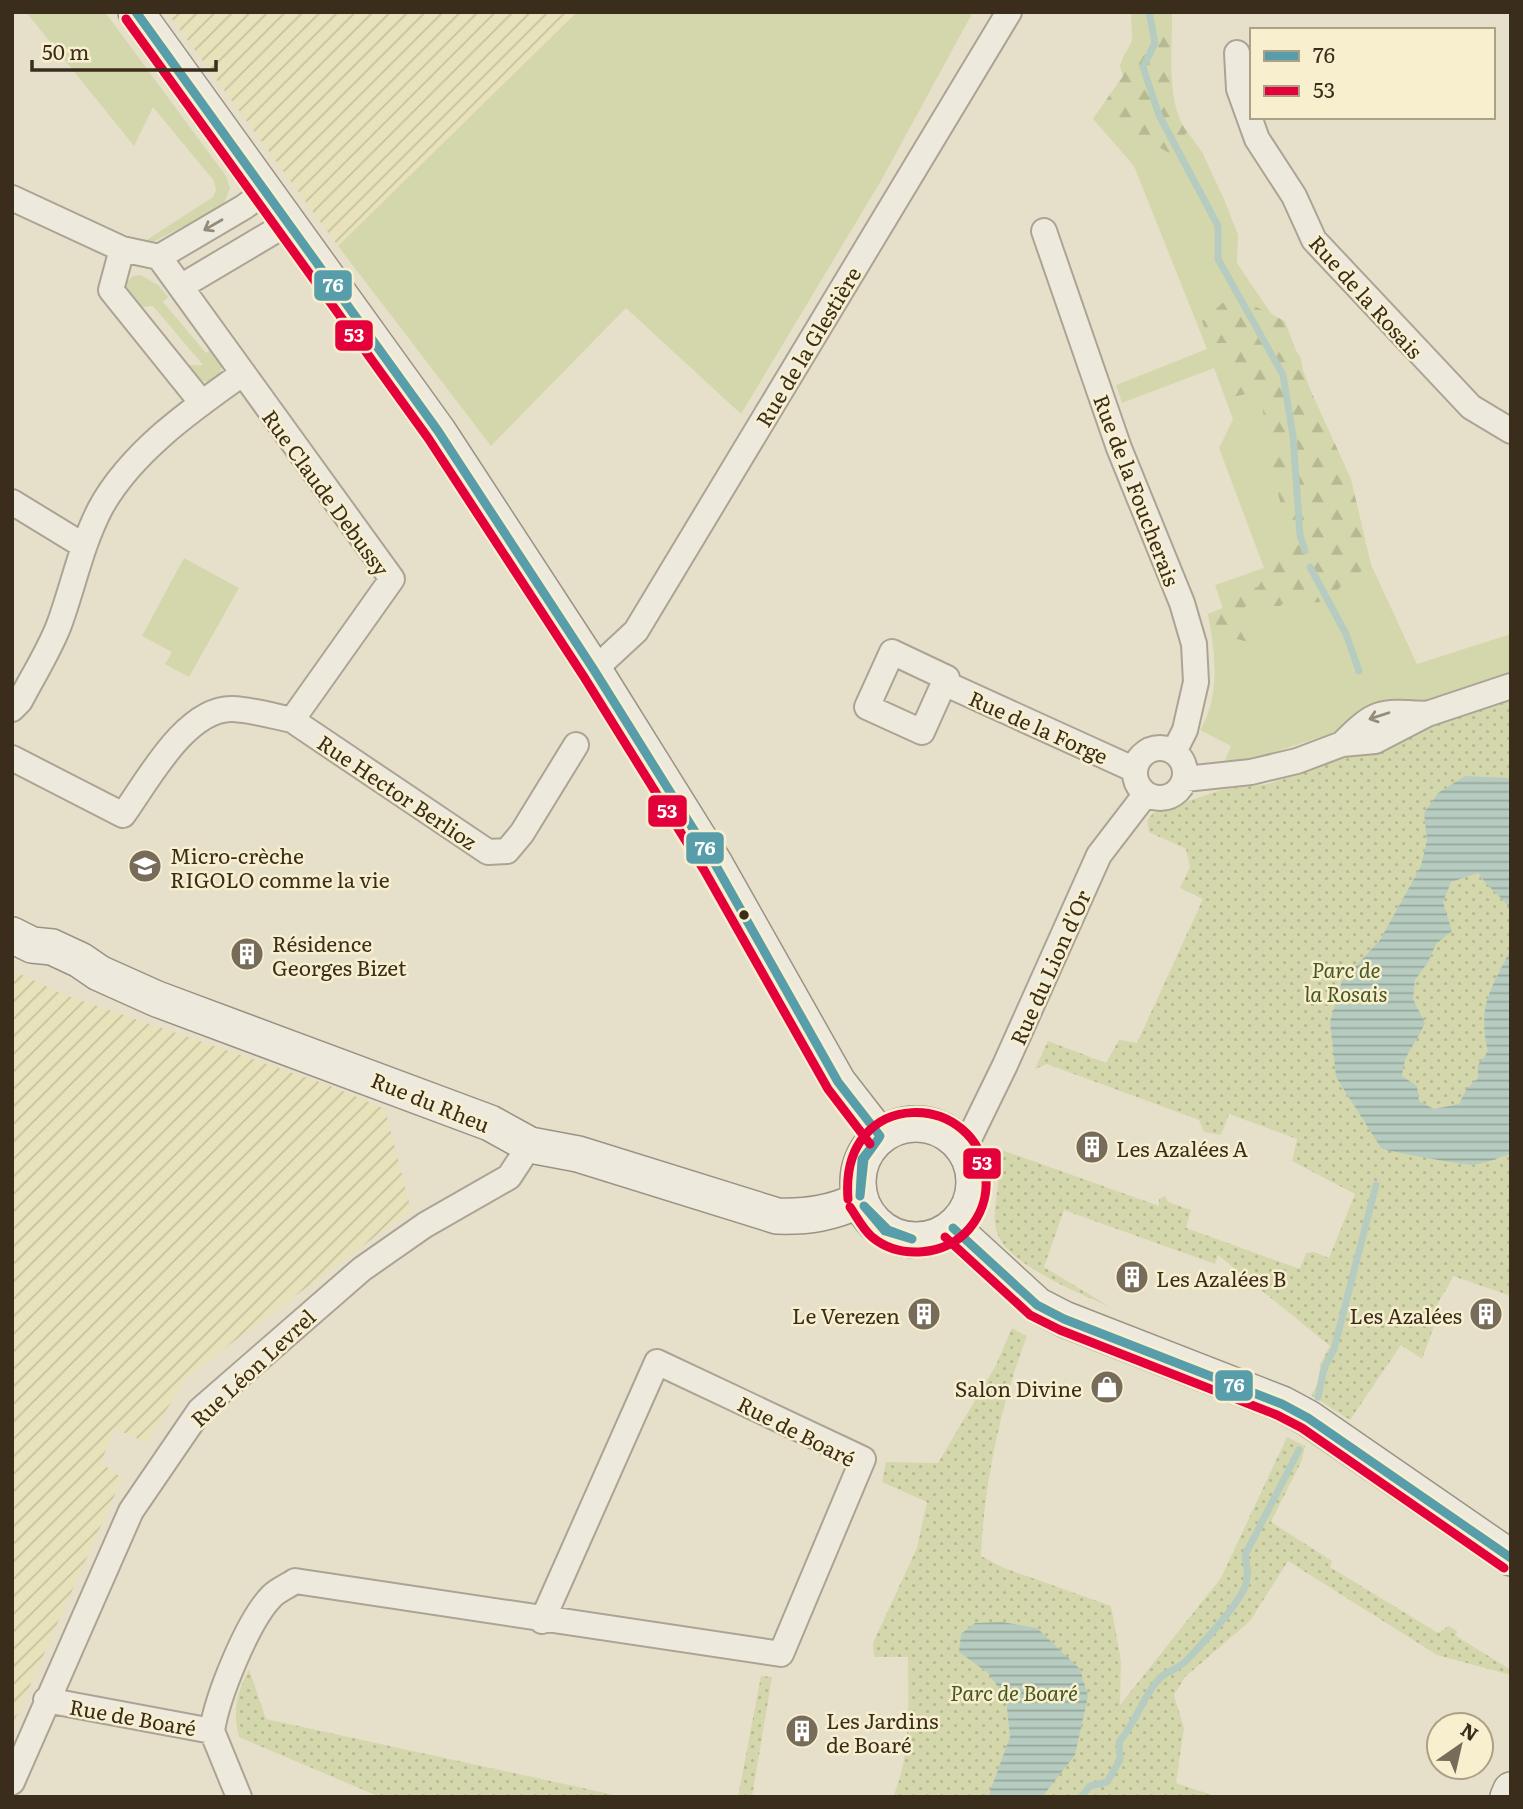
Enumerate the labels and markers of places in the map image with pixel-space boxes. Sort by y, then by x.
place label: Micro-crèche RIGOLO comme la vie [170,839,390,894]
school or university icon: Micro-crèche RIGOLO comme la vie [126,847,164,885]
unlabelled marker [737,908,751,922]
place label: Résidence Georges Bizet [272,927,407,982]
building icon: Résidence Georges Bizet [228,935,266,973]
building icon: Les Azalées A [1073,1128,1111,1166]
place label: Les Azalées A [1116,1132,1249,1163]
building icon: Les Azalées B [1113,1258,1151,1296]
place label: Les Azalées B [1156,1262,1286,1293]
building icon: Le Verezen [905,1295,943,1333]
building icon: Les Azalées [1467,1295,1505,1333]
place label: Le Verezen [792,1299,900,1330]
place label: Les Azalées [1350,1299,1462,1330]
shop icon: Salon Divine [1088,1368,1126,1406]
place label: Salon Divine [955,1372,1082,1403]
place label: Les Jardins de Boaré [826,1704,938,1759]
building icon: Les Jardins de Boaré [783,1712,821,1750]

